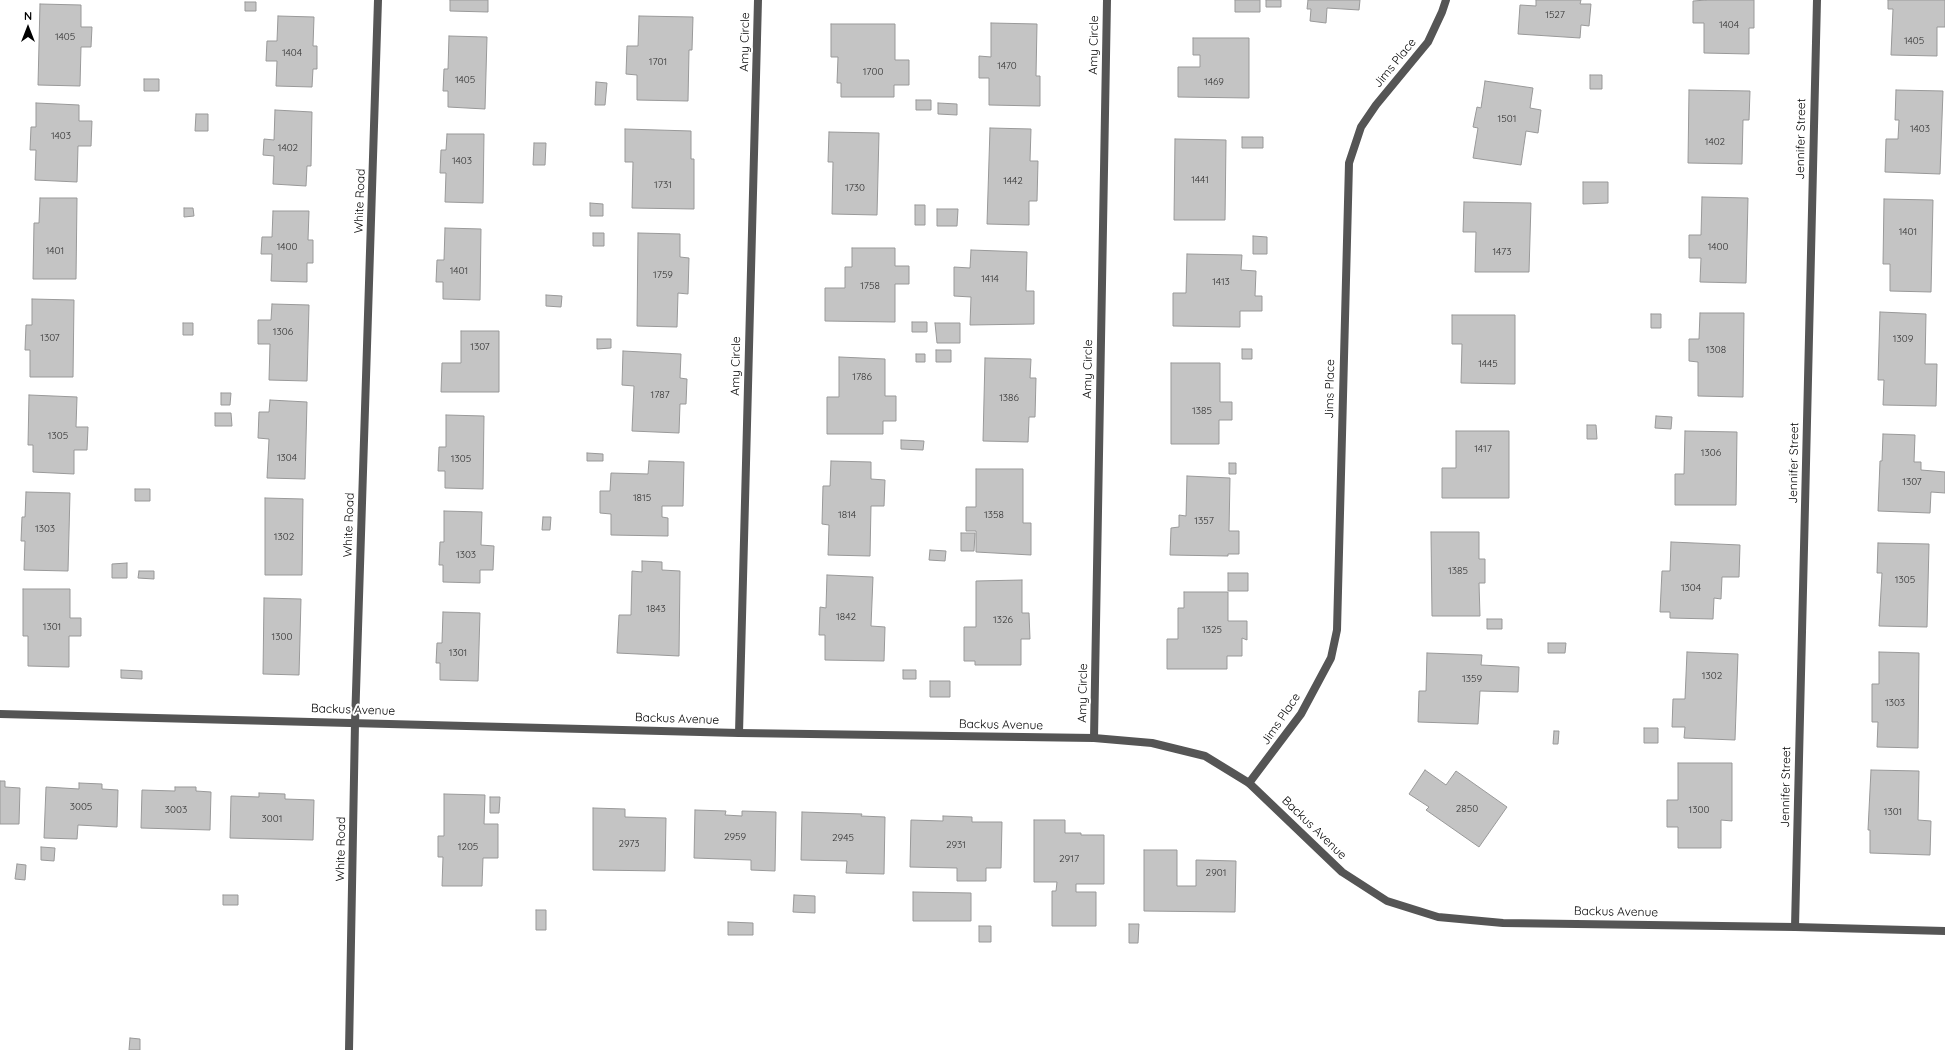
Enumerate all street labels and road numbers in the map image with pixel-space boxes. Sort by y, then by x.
street label: Amy Circle [737,12,753,72]
street label: Amy Circle [1086,15,1102,75]
street label: Jims Place [1371,35,1419,91]
street label: Jennifer Street [1793,98,1809,180]
street label: White Road [352,168,368,234]
street label: Amy Circle [728,336,744,396]
street label: Amy Circle [1080,339,1096,399]
street label: Jims Place [1322,359,1338,419]
street label: Jennifer Street [1786,422,1802,504]
street label: White Road [341,492,357,558]
street label: Amy Circle [1075,663,1091,723]
street label: Jims Place [1258,690,1304,748]
street label: Backus Avenue [311,701,395,719]
street label: Backus Avenue [635,710,719,728]
street label: Backus Avenue [959,717,1043,733]
street label: Jennifer Street [1778,746,1794,828]
street label: Backus Avenue [1279,793,1349,863]
street label: White Road [333,816,349,882]
street label: Backus Avenue [1574,904,1658,920]

